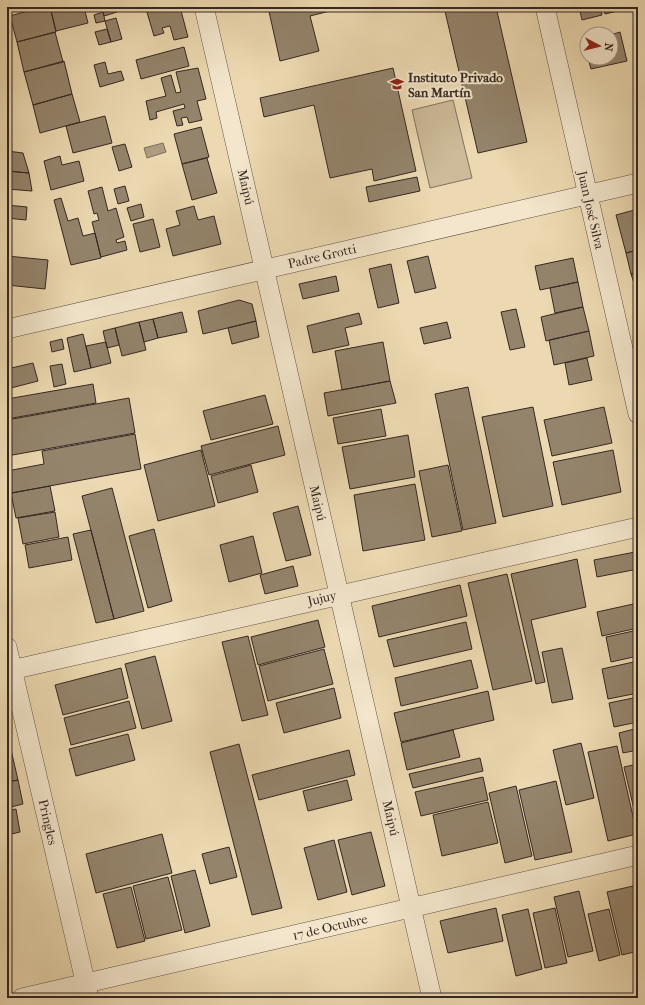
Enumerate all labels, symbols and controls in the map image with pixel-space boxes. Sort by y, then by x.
north arrow [579,26,619,66]
text: N [601,42,615,53]
place label: Instituto Privado San Martín [408,70,503,100]
school or university icon: Instituto Privado San Martín [389,76,405,92]
street label: Maipú [235,168,258,207]
street label: Juan José Silva [574,168,608,252]
street label: Padre Grotti [286,241,358,271]
street label: Maipú [307,484,330,523]
street label: Jujuy [305,587,339,609]
street label: Pringles [35,798,61,846]
street label: Maipú [380,799,403,838]
street label: 17 de Octubre [291,911,370,943]

